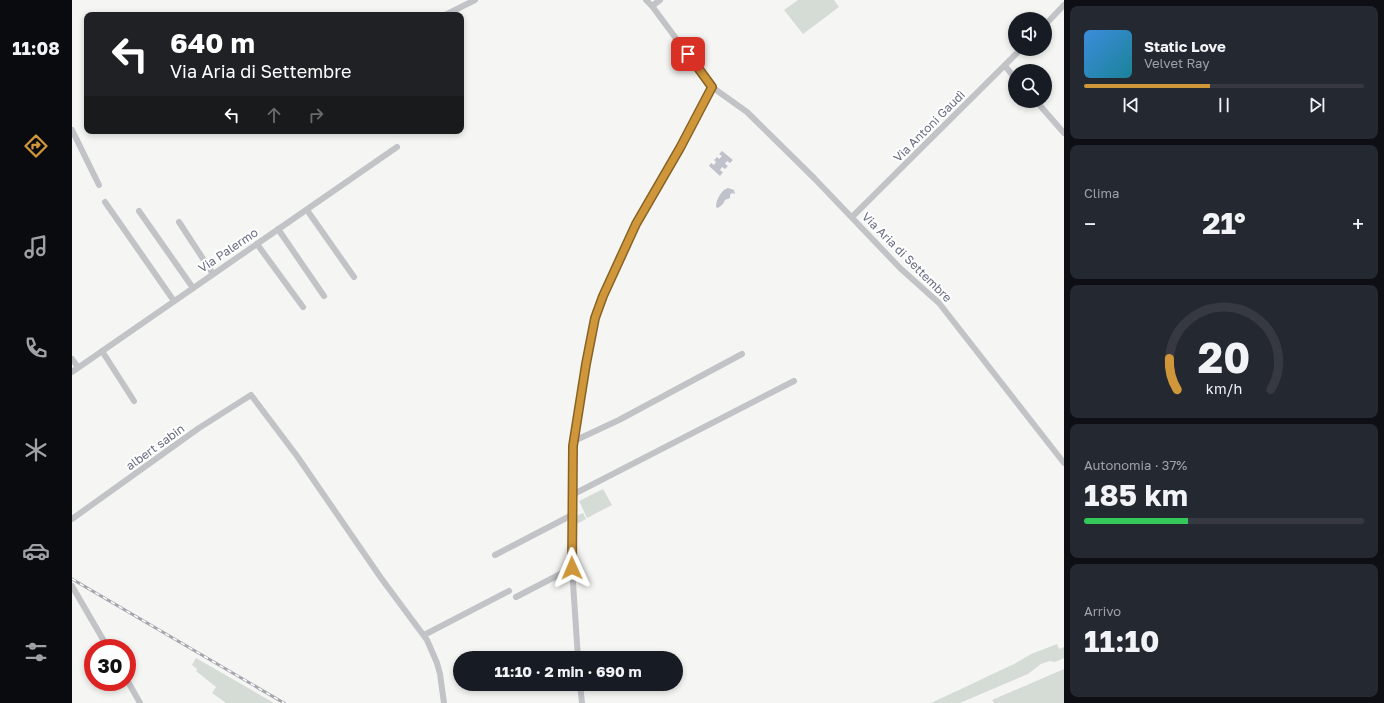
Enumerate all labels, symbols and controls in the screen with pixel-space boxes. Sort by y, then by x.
map controls [1008,12,1052,108]
button: sound [1008,12,1052,56]
text: 640 m [170,26,255,59]
icon: left [104,28,156,80]
text: 11:08 [12,37,60,59]
pin [671,37,705,71]
text: Static Love [1144,37,1226,55]
icon: arrive [677,43,699,65]
text: Velvet Ray [1144,55,1209,71]
text: Via Aria di Settembre [170,60,351,82]
button: search [1008,64,1052,108]
street label: Via Antoni Gaudì [890,87,968,165]
icon: previous [1120,94,1142,116]
icon: pause [1213,94,1235,116]
icon: next [1306,94,1328,116]
icon: left [221,104,243,126]
icon: ahead [263,104,285,126]
icon: right [305,104,327,126]
icon: directions [22,132,50,160]
text: Clima [1084,185,1119,201]
text: 21° [1202,205,1246,241]
street label: Via Aria di Settembre [859,209,955,305]
text: − [1084,210,1096,237]
text: + [1352,210,1364,237]
street label: Via Palermo [195,225,261,275]
icon: music [22,233,50,261]
text: 20 [1198,331,1250,381]
icon: phone [22,334,50,362]
text: km/h [1206,379,1242,396]
street label: albert sabin [123,421,187,473]
icon: climate [22,436,50,464]
text: Autonomia · 37% [1084,457,1187,473]
text: 185 km [1084,477,1188,513]
icon: car [22,537,50,565]
position arrow [551,547,593,589]
text: Arrivo [1084,603,1121,619]
text: 11:10 [1084,623,1159,659]
icon: filters [22,638,50,666]
speed limit sign: 30 [84,639,136,691]
text: 11:10 · 2 min · 690 m [494,662,642,680]

